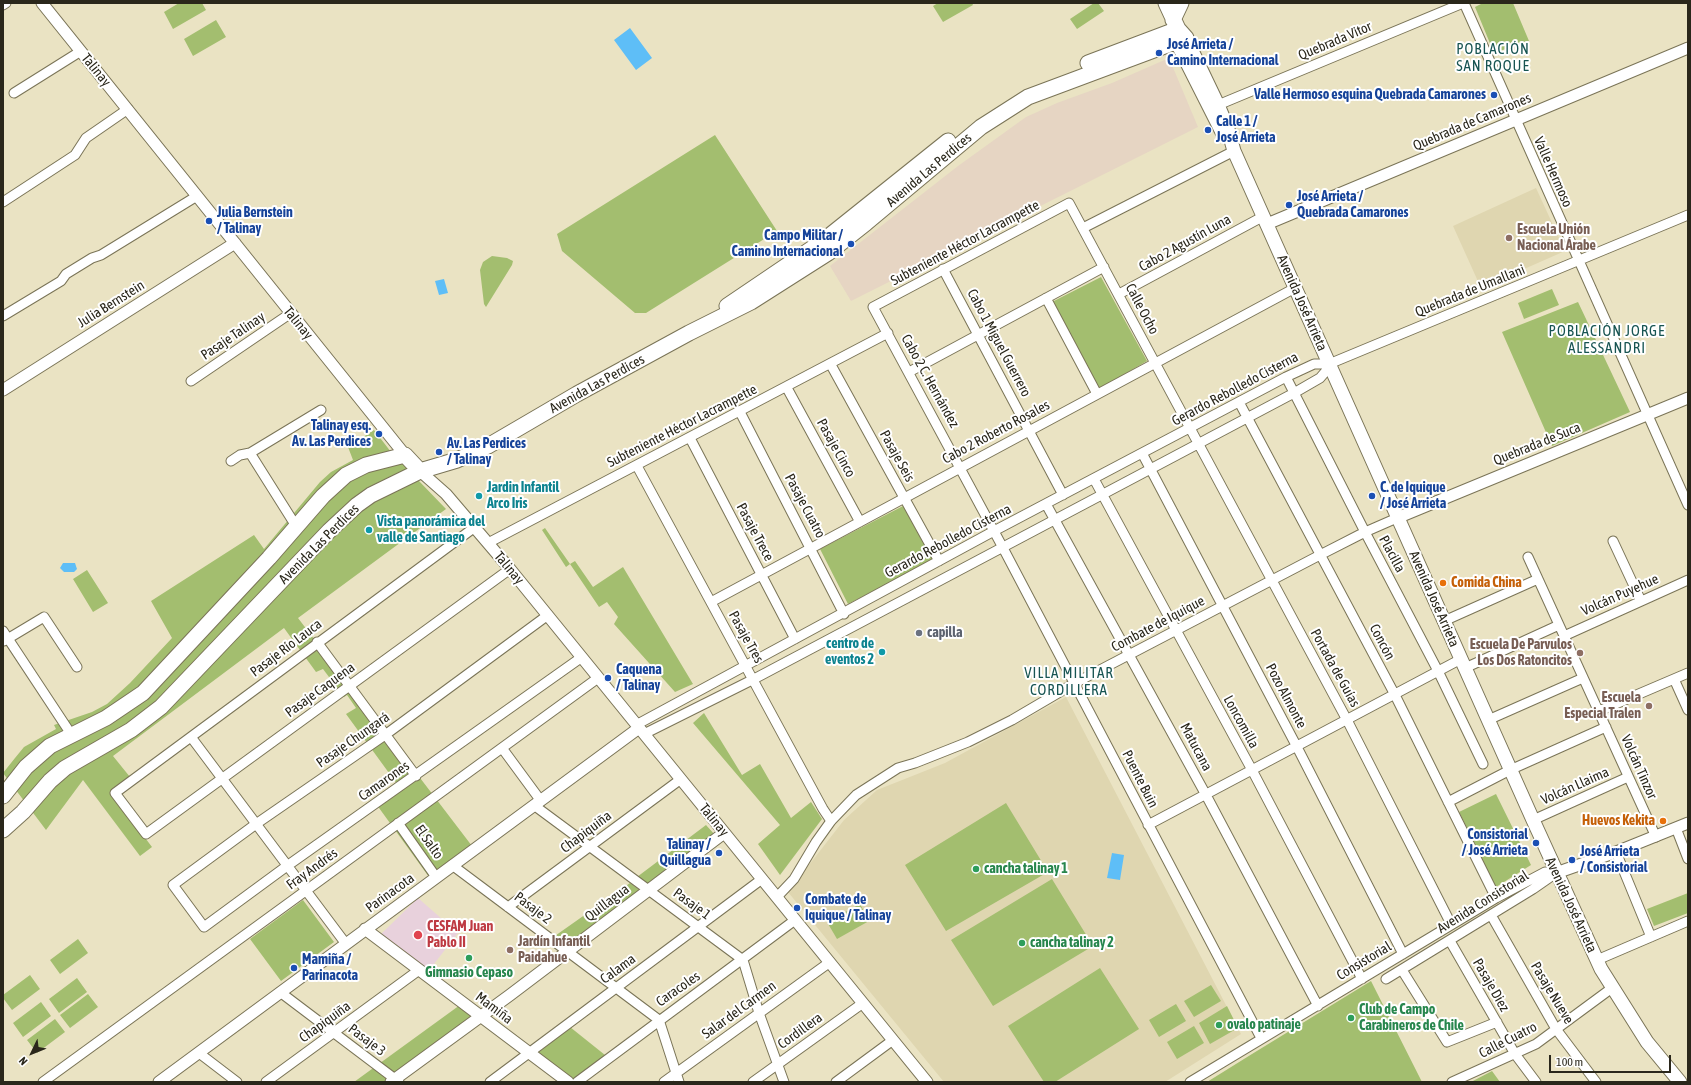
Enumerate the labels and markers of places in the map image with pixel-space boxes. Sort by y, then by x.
place label: José Arrieta / Camino Internacional [1167,37,1278,70]
marker: José Arrieta / Camino Internacional [1154,48,1164,58]
place label: Valle Hermoso esquina Quebrada Camarones [1254,87,1486,103]
marker: Valle Hermoso esquina Quebrada Camarones [1489,90,1499,100]
place label: Calle 1 / José Arrieta [1216,114,1276,146]
marker: Calle 1 / José Arrieta [1203,125,1213,135]
place label: José Arrieta / Quebrada Camarones [1297,189,1409,222]
marker: José Arrieta / Quebrada Camarones [1284,200,1294,210]
place label: Julia Bernstein / Talinay [217,205,293,238]
marker: Julia Bernstein / Talinay [204,216,214,226]
place label: Escuela Unión Nacional Árabe [1517,222,1596,254]
place label: Campo Militar / Camino Internacional [732,228,843,260]
marker: Escuela Unión Nacional Árabe [1504,233,1514,243]
marker: Campo Militar / Camino Internacional [846,239,856,249]
place label: Talinay esq. Av. Las Perdices [292,418,371,450]
marker: Talinay esq. Av. Las Perdices [374,429,384,439]
place label: Av. Las Perdices / Talinay [447,436,526,468]
marker: Av. Las Perdices / Talinay [434,447,444,457]
place label: Jardin Infantil Arco Iris [487,480,559,512]
place label: C. de Iquique / José Arrieta [1380,480,1446,512]
marker: Jardin Infantil Arco Iris [474,491,484,501]
marker: C. de Iquique / José Arrieta [1367,491,1377,501]
place label: Vista panorámica del valle de Santiago [377,514,485,546]
marker: Vista panorámica del valle de Santiago [364,525,374,535]
place label: Comida China [1451,575,1522,591]
marker: Comida China [1438,578,1448,588]
place label: capilla [927,625,962,641]
marker: capilla [914,628,924,638]
place label: centro de eventos 2 [825,636,874,668]
place label: Escuela De Parvulos Los Dos Ratoncitos [1470,637,1572,670]
marker: centro de eventos 2 [877,647,887,657]
marker: Escuela De Parvulos Los Dos Ratoncitos [1575,648,1585,658]
place label: Caquena / Talinay [616,662,662,694]
marker: Caquena / Talinay [603,673,613,683]
place label: Escuela Especial Tralen [1564,690,1641,722]
marker: Escuela Especial Tralen [1644,701,1654,711]
place label: Huevos Kekita [1582,813,1655,829]
marker: Huevos Kekita [1658,816,1668,826]
place label: Consistorial / José Arrieta [1462,827,1528,860]
place label: Talinay / Quillagua [660,837,711,870]
marker: Consistorial / José Arrieta [1531,838,1541,848]
place label: José Arrieta / Consistorial [1580,844,1647,876]
marker: Talinay / Quillagua [714,848,724,858]
marker: José Arrieta / Consistorial [1567,855,1577,865]
place label: cancha talinay 1 [984,861,1068,877]
marker: cancha talinay 1 [971,864,981,874]
place label: Combate de Iquique / Talinay [805,892,891,924]
marker: Combate de Iquique / Talinay [792,903,802,913]
place label: CESFAM Juan Pablo II [427,919,493,952]
marker: CESFAM Juan Pablo II [412,929,424,941]
place label: Jardín Infantil Paidahue [518,934,590,966]
place label: cancha talinay 2 [1030,935,1114,951]
marker: cancha talinay 2 [1017,938,1027,948]
marker: Jardín Infantil Paidahue [505,945,515,955]
place label: Mamiña / Parinacota [302,952,358,984]
marker: Gimnasio Cepaso [464,953,474,963]
marker: Mamiña / Parinacota [289,963,299,973]
place label: Gimnasio Cepaso [425,965,513,981]
place label: Club de Campo Carabineros de Chile [1359,1002,1464,1034]
marker: Club de Campo Carabineros de Chile [1346,1013,1356,1023]
place label: ovalo patinaje [1227,1017,1301,1033]
marker: ovalo patinaje [1214,1020,1224,1030]

